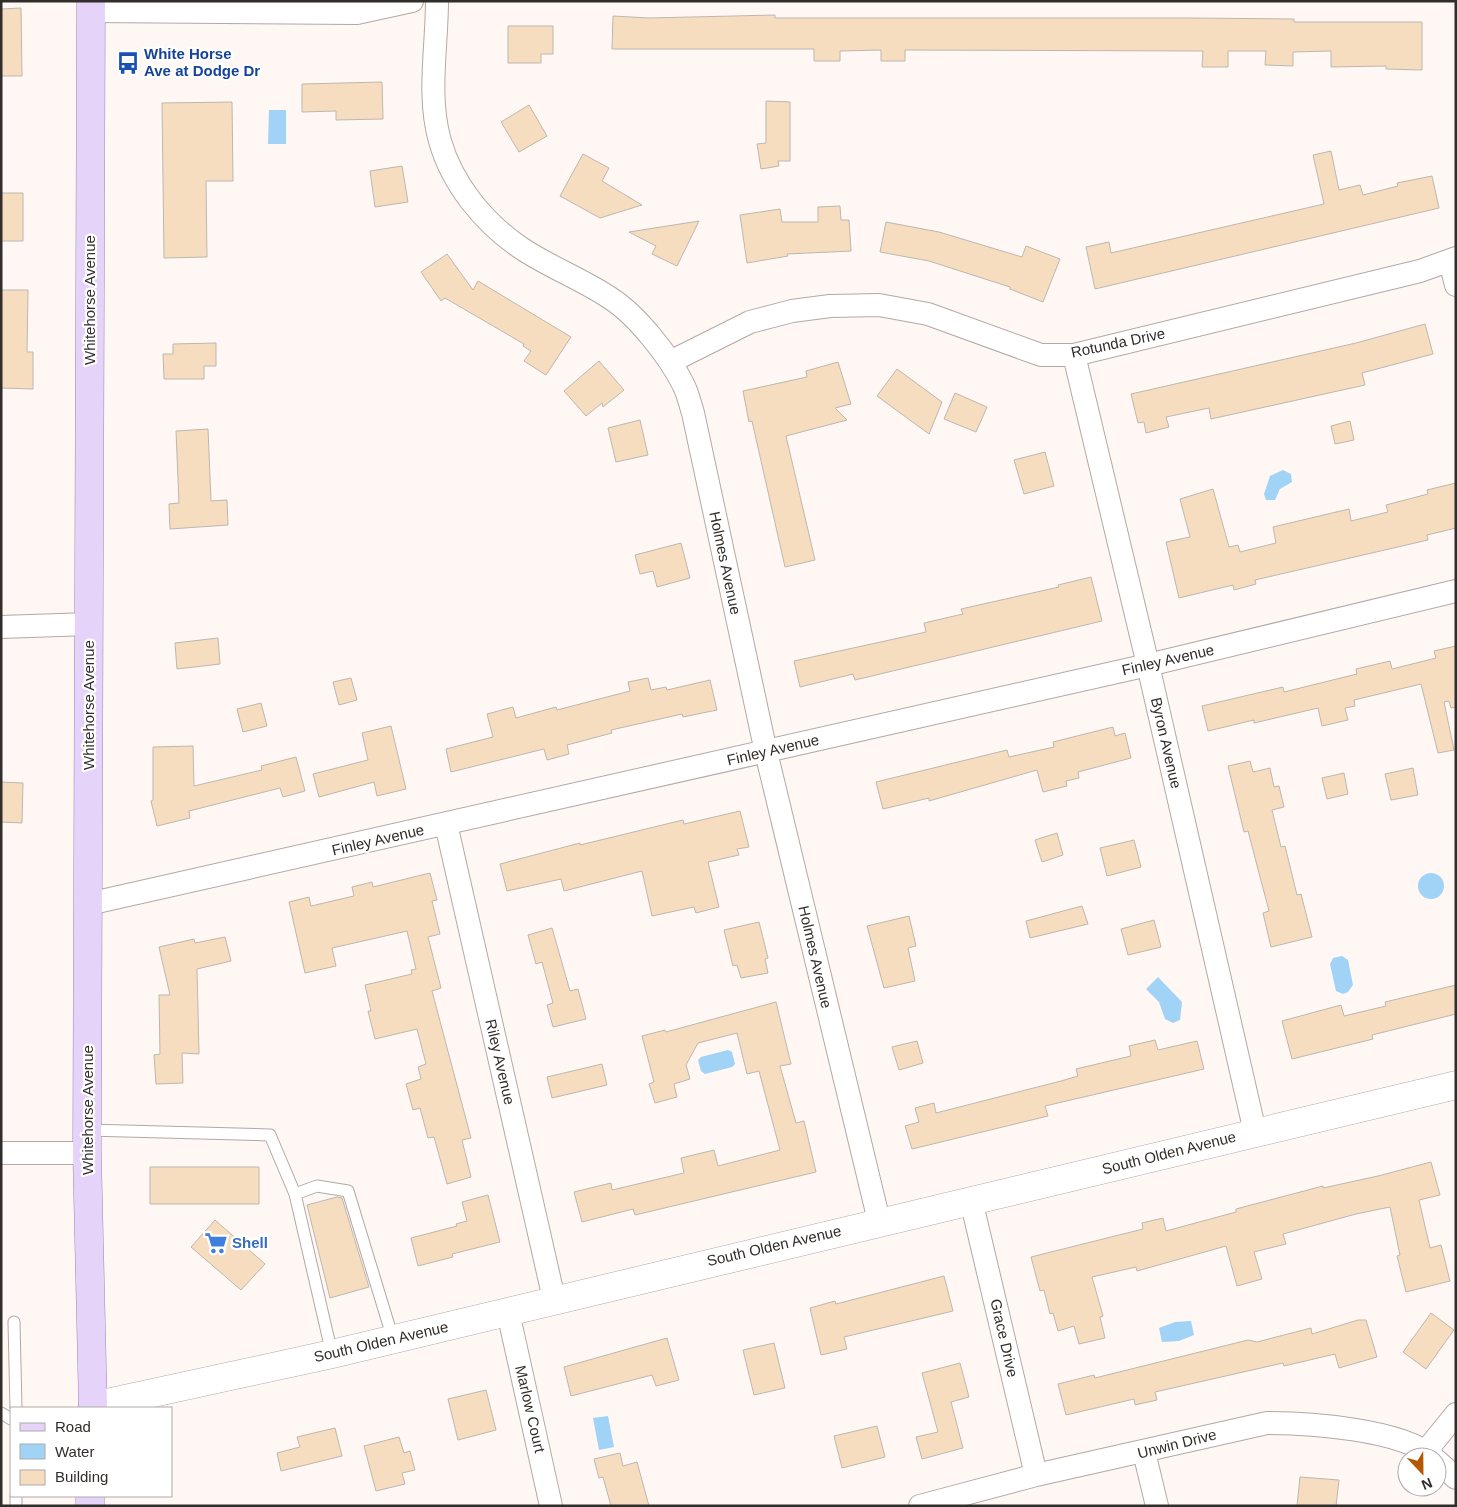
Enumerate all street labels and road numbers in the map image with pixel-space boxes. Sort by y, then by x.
street label: Whitehorse Avenue [81,235,98,365]
street label: Rotunda Drive [1069,324,1167,361]
street label: Holmes Avenue [706,510,745,616]
street label: Whitehorse Avenue [80,640,97,770]
street label: Finley Avenue [1120,641,1216,678]
street label: Byron Avenue [1148,696,1185,790]
street label: Finley Avenue [725,731,821,768]
street label: Finley Avenue [330,821,426,858]
street label: Holmes Avenue [795,904,836,1010]
street label: Riley Avenue [482,1017,519,1106]
street label: Whitehorse Avenue [79,1045,96,1175]
street label: South Olden Avenue [1100,1128,1238,1177]
street label: South Olden Avenue [705,1222,843,1269]
street label: Grace Drive [987,1297,1022,1379]
street label: South Olden Avenue [312,1318,450,1365]
street label: Marlow Court [512,1364,549,1455]
street label: Unwin Drive [1136,1425,1218,1462]

